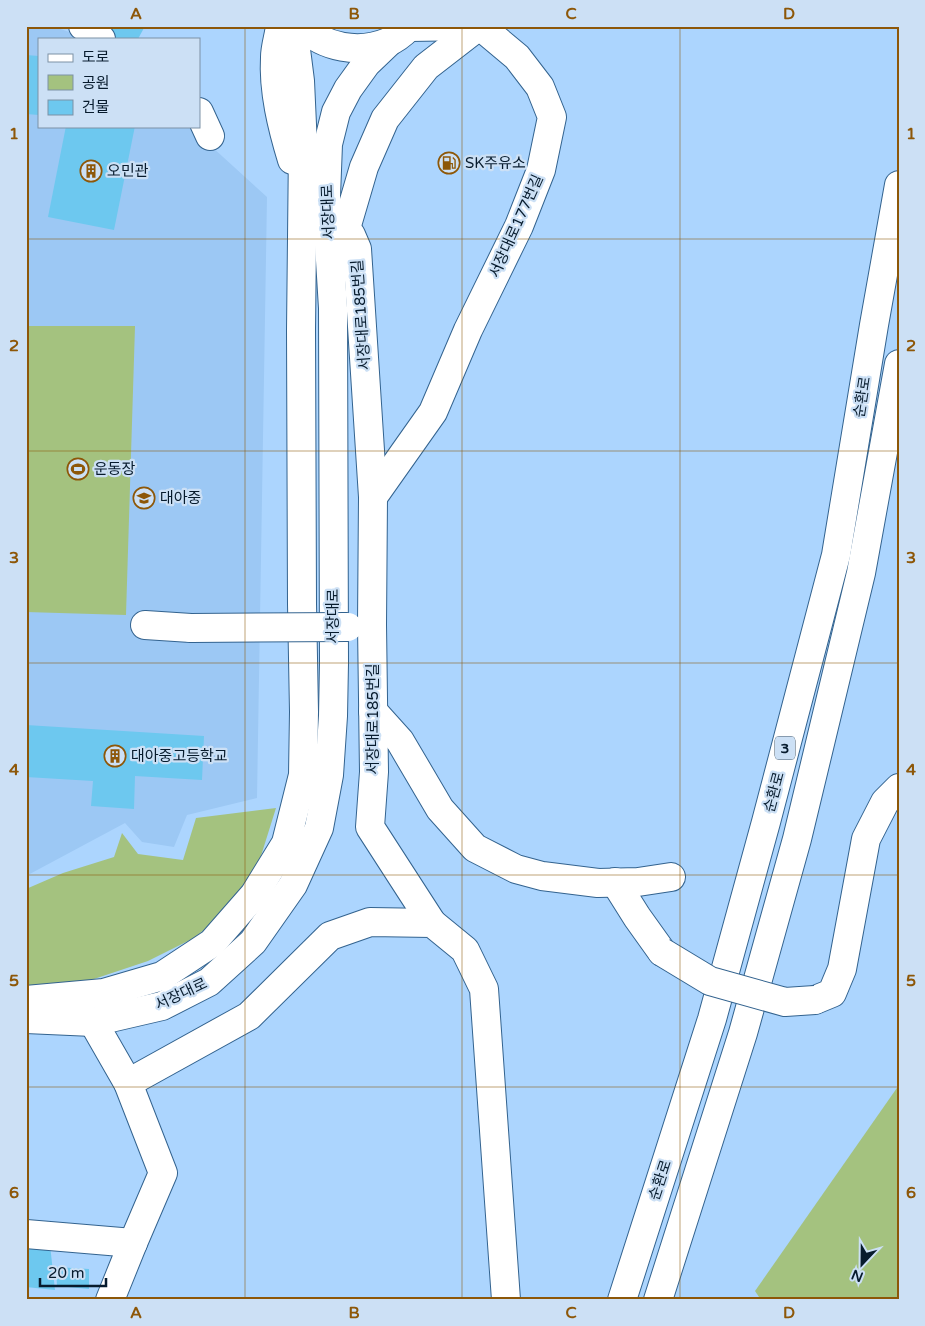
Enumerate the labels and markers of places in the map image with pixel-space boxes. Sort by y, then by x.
fuel station icon: SK주유소 [437,151,461,175]
place label: SK주유소 [465,154,526,172]
building icon: 오민관 [79,159,103,183]
place label: 오민관 [107,162,149,180]
sports icon: 운동장 [66,457,90,481]
place label: 운동장 [94,460,136,478]
school or university icon: 대아중 [132,486,156,510]
place label: 대아중 [160,489,201,507]
building icon: 대아중고등학교 [103,744,127,768]
place label: 대아중고등학교 [131,747,228,765]

